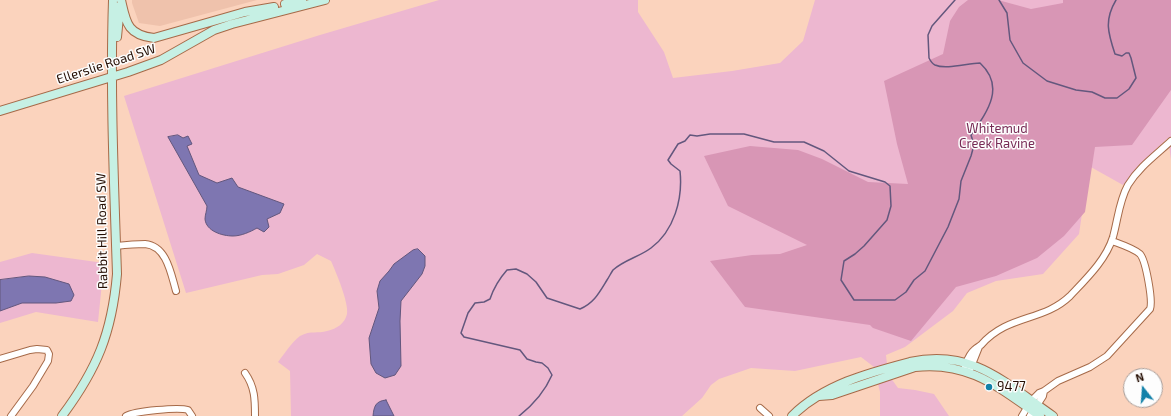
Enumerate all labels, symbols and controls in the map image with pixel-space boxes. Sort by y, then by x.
street label: Ellerslie Road SW [55,41,157,87]
park label: Whitemud Creek Ravine [959,121,1035,152]
street label: Rabbit Hill Road SW [93,173,111,289]
north arrow [1123,368,1163,408]
text: N [1134,370,1145,384]
place label: 9477 [997,379,1026,395]
marker: 9477 [984,382,994,392]

